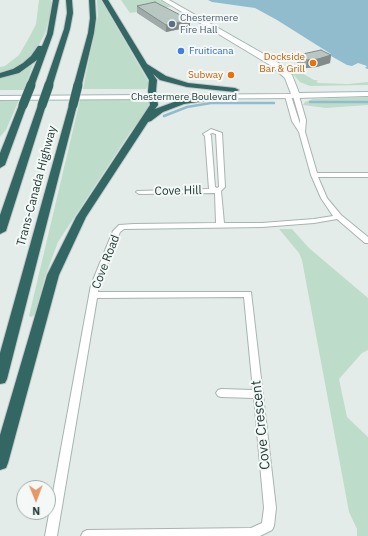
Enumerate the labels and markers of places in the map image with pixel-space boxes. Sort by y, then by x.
place label: Chestermere Fire Hall [180,12,238,36]
marker: Chestermere Fire Hall [167,19,177,29]
place label: Fruiticana [189,45,234,57]
marker: Fruiticana [176,46,186,56]
place label: Dockside Bar & Grill [259,51,305,74]
marker: Dockside Bar & Grill [308,58,318,68]
place label: Subway [188,69,223,81]
marker: Subway [226,70,236,80]

